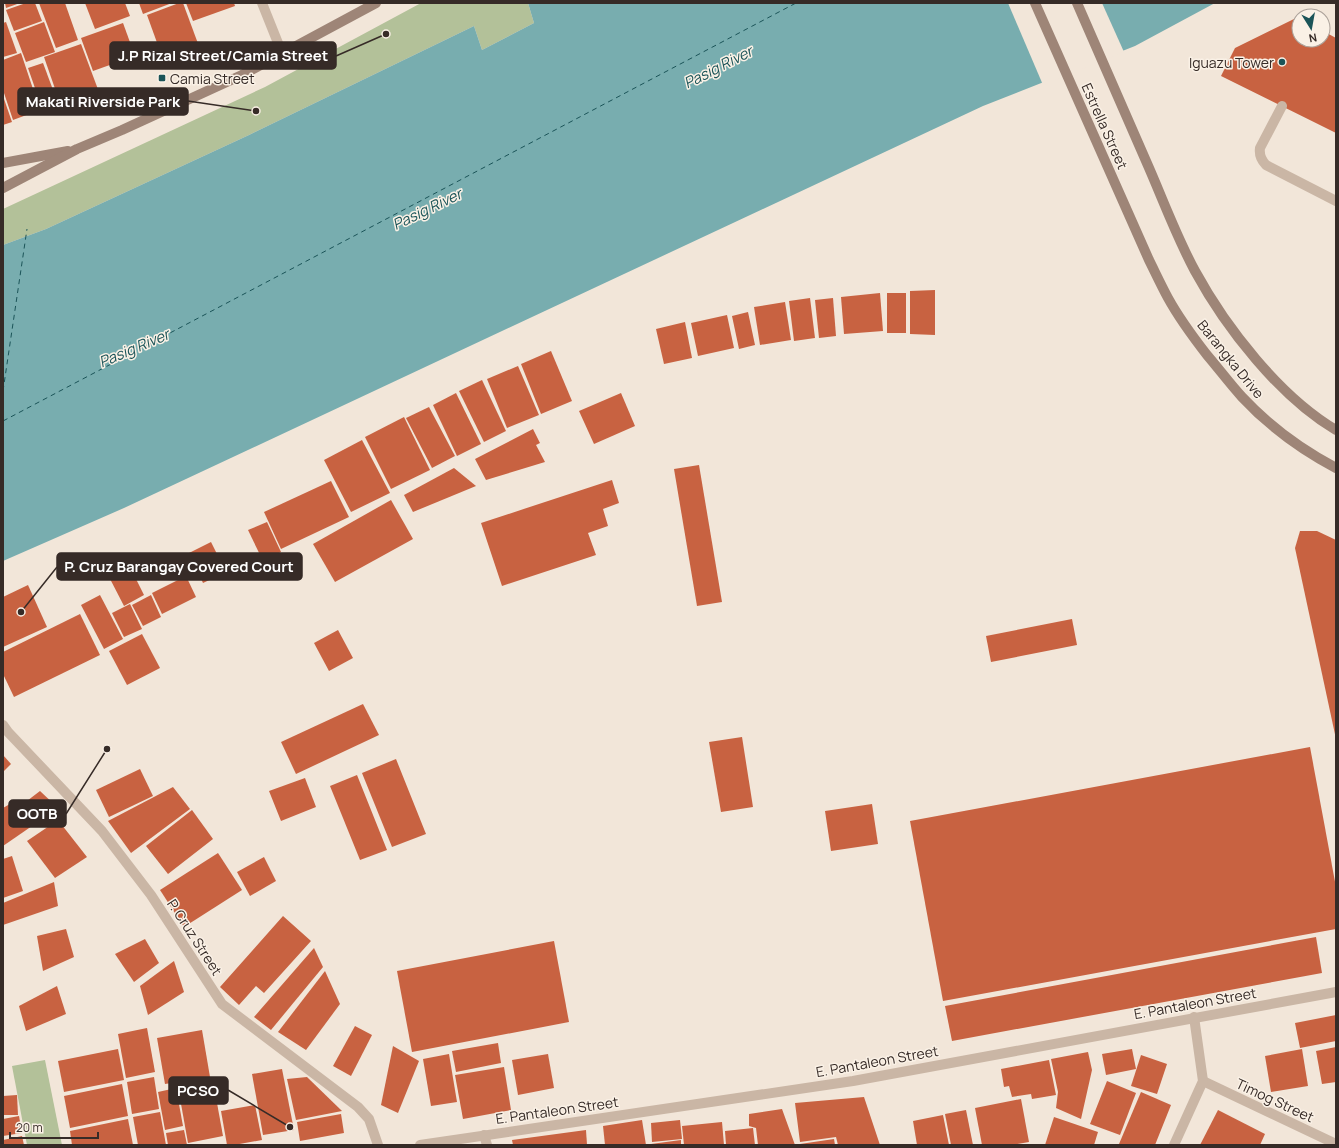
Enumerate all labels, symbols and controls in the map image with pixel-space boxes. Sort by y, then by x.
north arrow [1291,8,1331,48]
text: N [1308,30,1318,46]
water label: Pasig River [680,40,758,93]
callout: J.P Rizal Street/Camia Street [110,42,336,69]
text: J.P Rizal Street/Camia Street [118,45,328,66]
place label: Iguazu Tower [1189,53,1274,72]
marker: Iguazu Tower [1277,57,1287,67]
place label: Camia Street [170,69,255,88]
marker: Camia Street [157,73,167,83]
street label: Estrella Street [1078,80,1133,172]
callout: Makati Riverside Park [18,88,188,115]
text: Makati Riverside Park [26,91,181,112]
water label: Pasig River [389,182,468,235]
street label: Barangka Drive [1193,316,1269,402]
water label: Pasig River [95,323,175,372]
callout: P. Cruz Barangay Covered Court [57,553,302,580]
text: P. Cruz Barangay Covered Court [64,556,294,577]
callout: OOTB [9,800,66,827]
text: OOTB [17,803,58,824]
street label: P. Cruz Street [163,895,227,979]
street label: E. Pantaleon Street [1132,983,1258,1023]
street label: E. Pantaleon Street [814,1041,940,1081]
street label: Timog Street [1233,1074,1317,1127]
callout: PCSO [169,1077,228,1104]
text: PCSO [177,1080,219,1101]
street label: E. Pantaleon Street [494,1092,620,1128]
scale bar [10,1114,98,1140]
text: 20 m [16,1119,43,1136]

